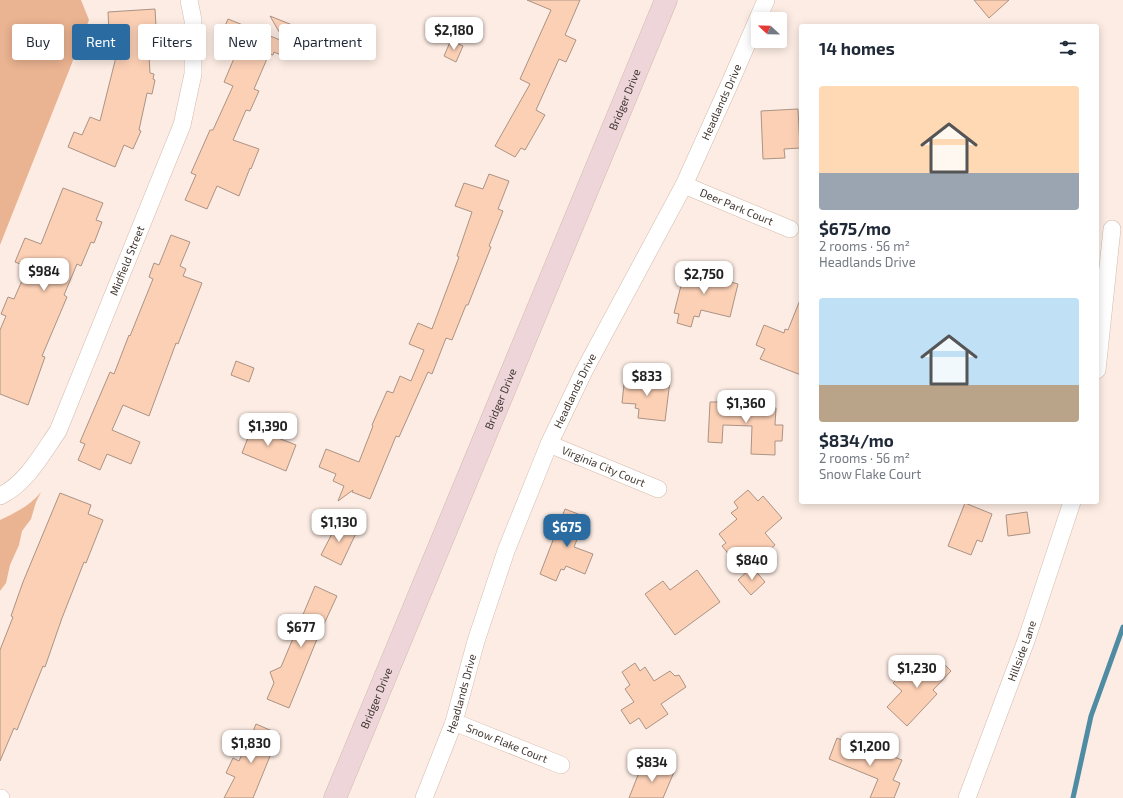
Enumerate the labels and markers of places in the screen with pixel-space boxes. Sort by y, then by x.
pin: $2,180 [421,17,487,51]
pin: $984 [20,258,68,292]
pin: $2,750 [671,261,737,295]
pin: $833 [623,363,671,397]
pin: $1,360 [713,390,779,424]
pin: $1,390 [235,413,301,447]
pin: $1,130 [306,509,372,543]
pin: $675 [543,514,591,548]
pin: $840 [728,547,776,581]
pin: $677 [277,614,325,648]
pin: $1,230 [884,655,950,689]
pin: $1,830 [218,730,284,764]
pin: $1,200 [837,733,903,767]
pin: $834 [628,749,676,783]

